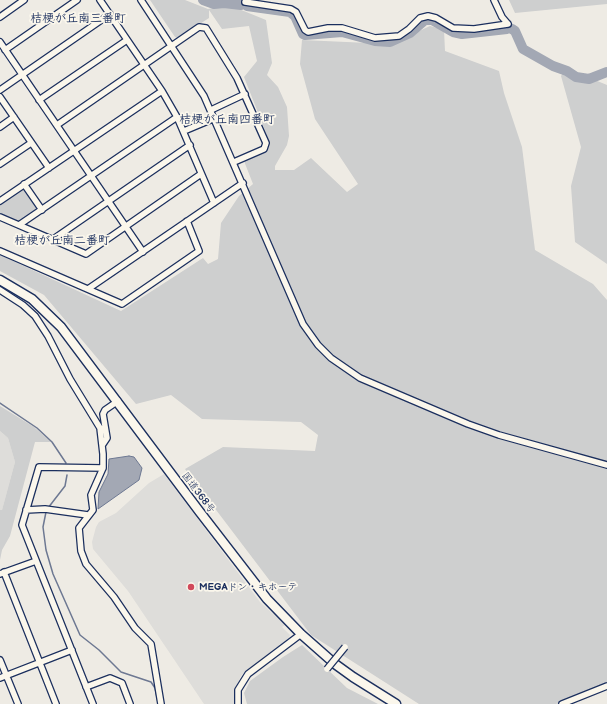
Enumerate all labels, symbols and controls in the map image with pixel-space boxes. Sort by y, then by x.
district label: 桔梗が丘南三番町 [30,12,126,26]
district label: 桔梗が丘南四番町 [179,113,275,127]
district label: 桔梗が丘南二番町 [14,234,110,248]
street label: 国道368号 [179,470,217,516]
place label: MEGAドン・キホーテ [199,581,298,593]
marker: MEGAドン・キホーテ [186,582,196,592]

